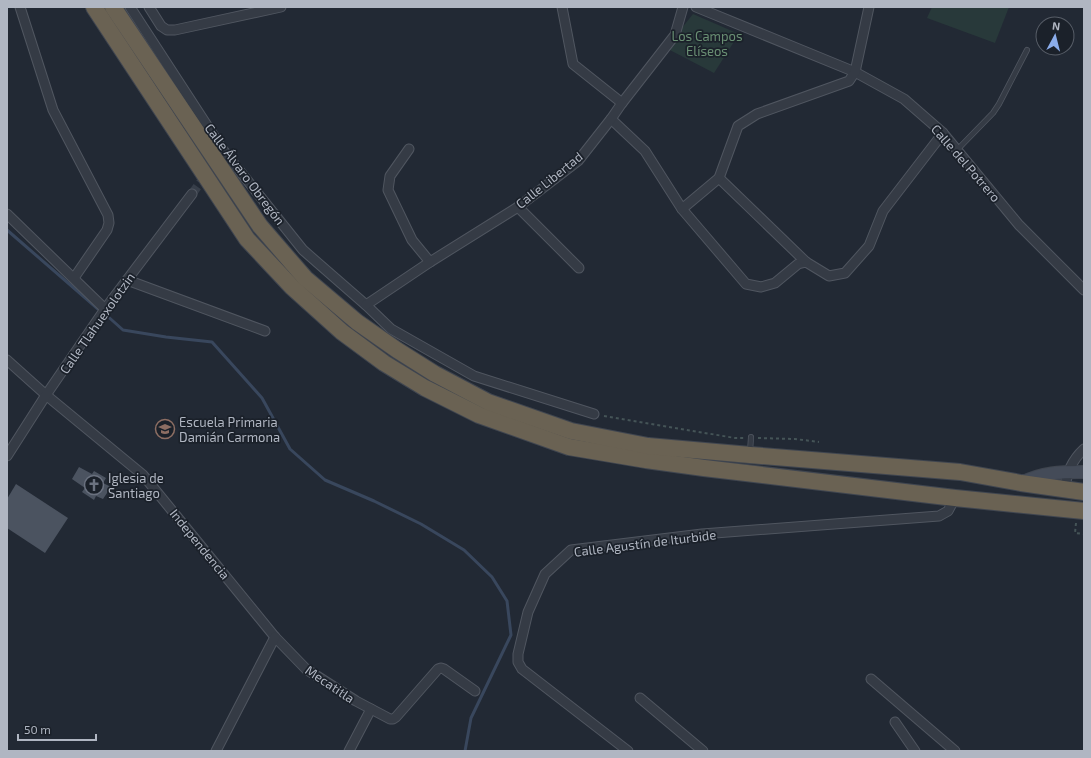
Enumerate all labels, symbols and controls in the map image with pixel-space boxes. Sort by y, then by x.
north arrow [1035,16,1075,56]
text: N [1052,19,1061,33]
park label: Los Campos Elíseos [671,28,743,59]
street label: Calle Álvaro Obregón [202,119,289,228]
street label: Calle del Potrero [928,121,1004,205]
street label: Calle Libertad [512,148,586,212]
street label: Calle Tlahuexolotzin [56,269,138,377]
place label: Escuela Primaria Damián Carmona [179,414,280,445]
school or university icon: Escuela Primaria Damián Carmona [154,418,176,440]
place label: Iglesia de Santiago [108,470,164,501]
church icon: Iglesia de Santiago [83,474,105,496]
street label: Independencia [167,505,233,583]
street label: Calle Agustín de Iturbide [573,526,717,560]
street label: Mecatitla [302,662,358,706]
scale bar [18,716,96,742]
text: 50 m [24,722,51,736]

